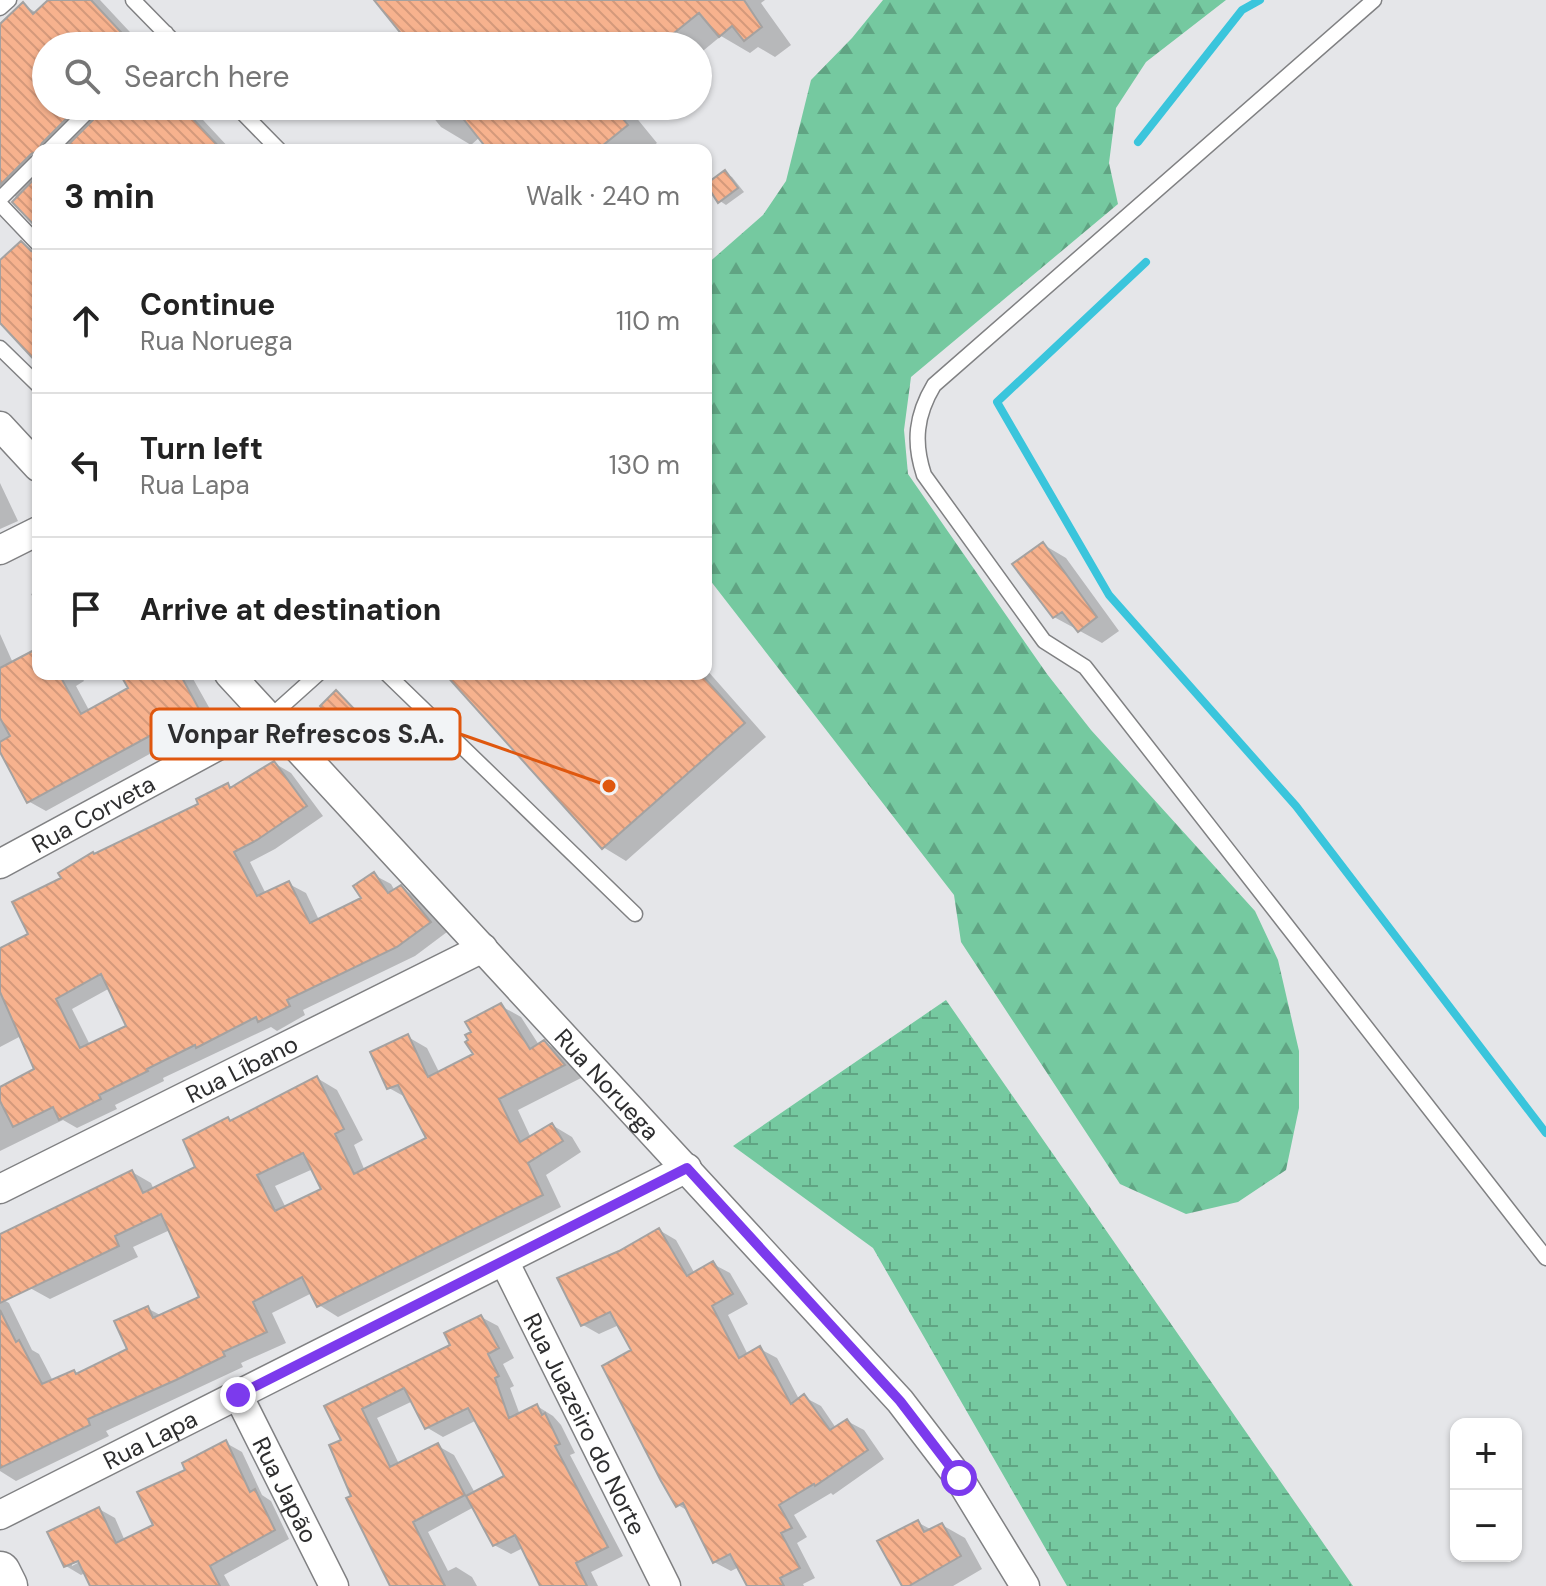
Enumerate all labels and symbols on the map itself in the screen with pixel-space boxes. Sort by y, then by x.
callout: Vonpar Refrescos S.A. [151,709,460,759]
text: Vonpar Refrescos S.A. [167,717,445,751]
street label: Rua Corveta [26,767,160,859]
street label: Rua Noruega [548,1022,667,1146]
street label: Rua Líbano [180,1027,303,1109]
street label: Rua Juazeiro do Norte [517,1308,653,1540]
route end [220,1377,256,1413]
street label: Rua Lapa [98,1403,202,1476]
street label: Rua Japão [246,1431,325,1548]
route start [941,1460,977,1496]

